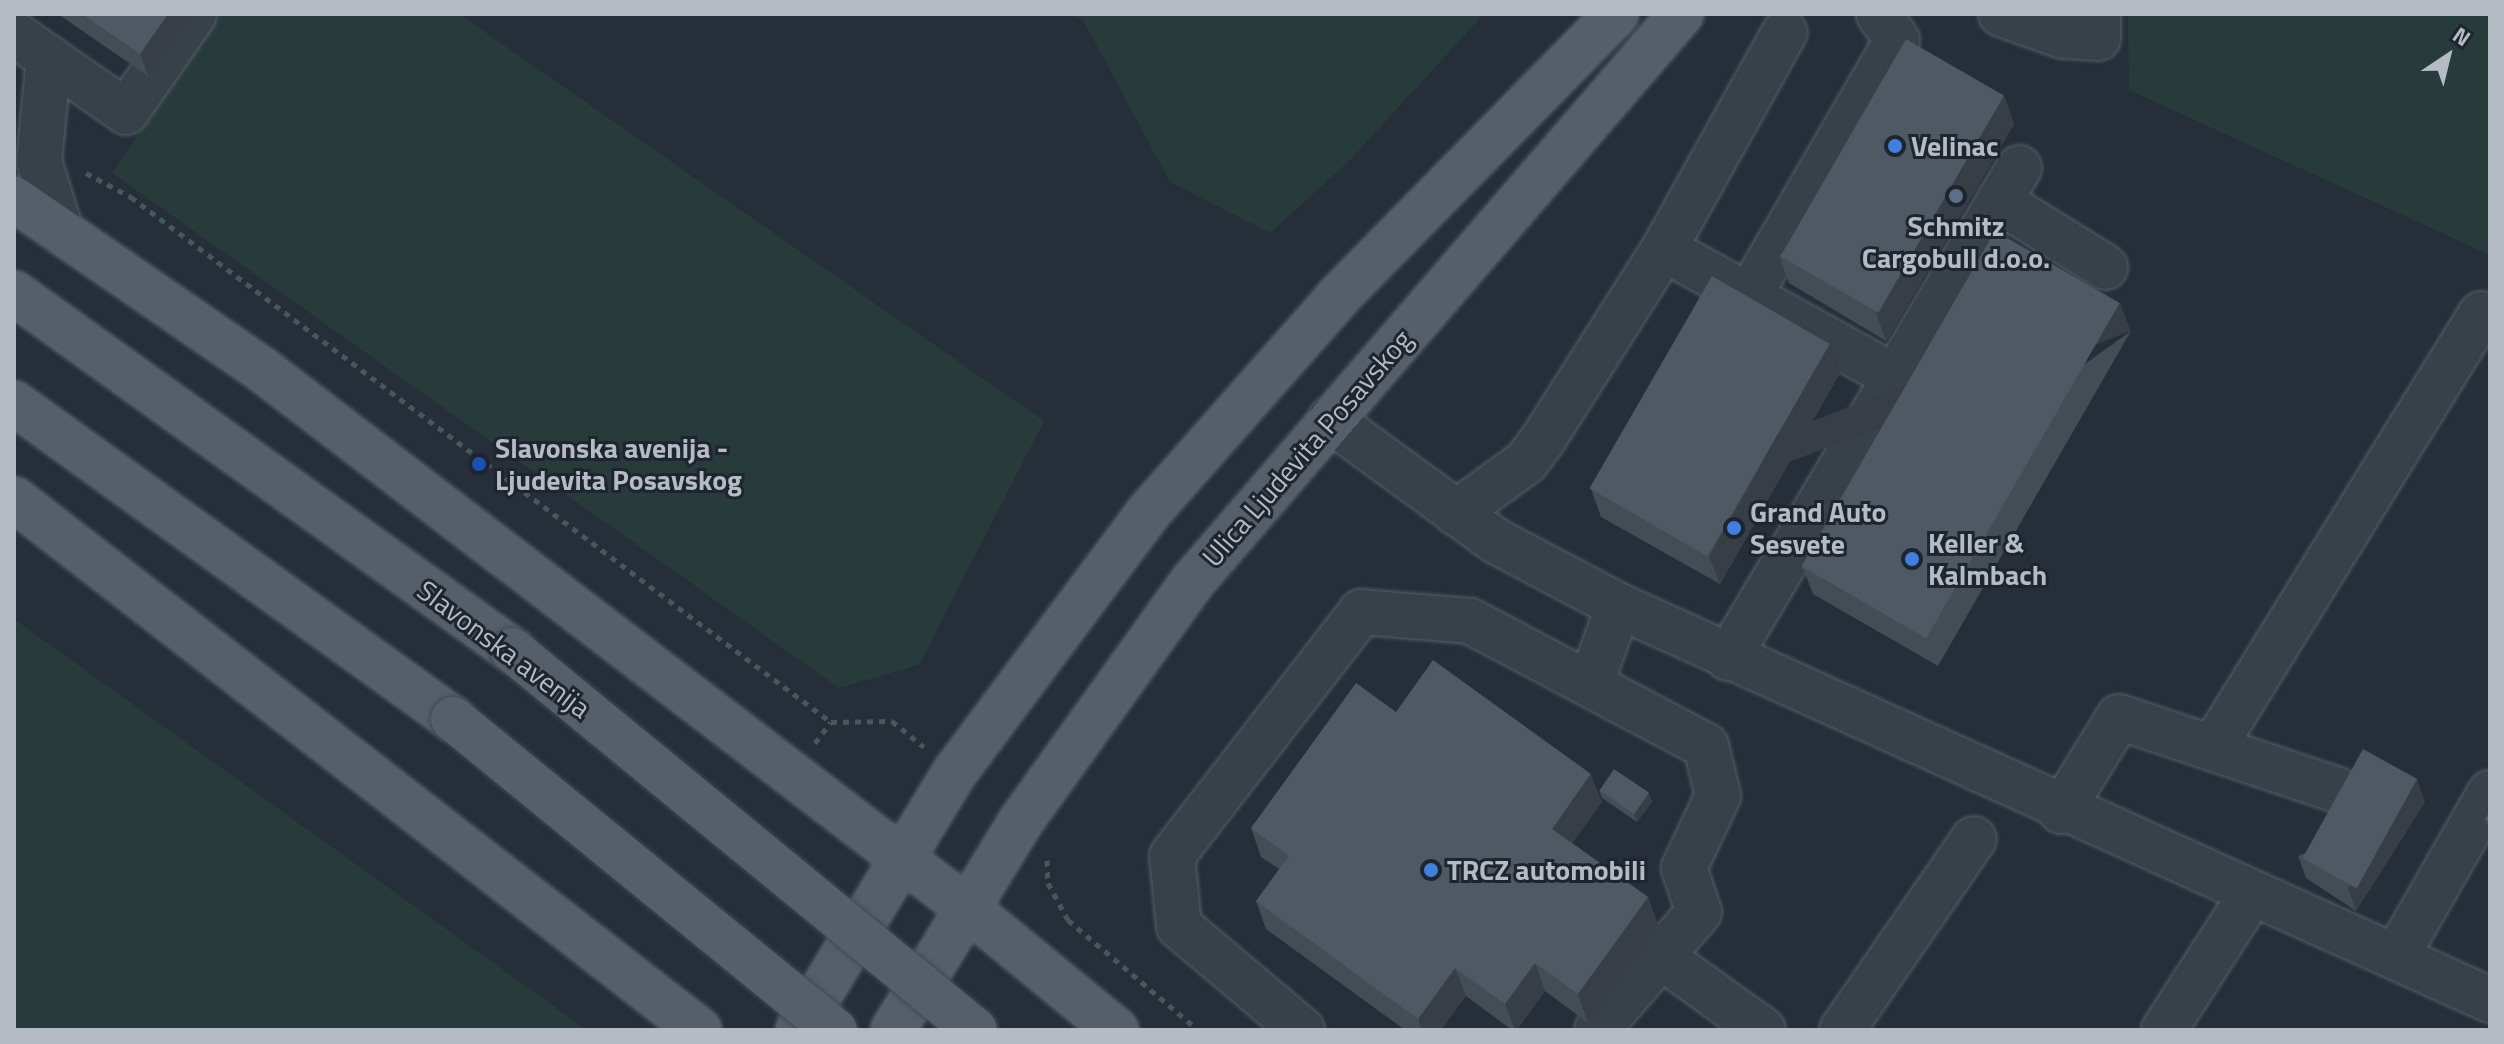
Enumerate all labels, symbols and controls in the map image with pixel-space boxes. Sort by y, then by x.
north arrow [2408,16,2488,96]
text: N [2446,18,2478,55]
place label: Velinac [1911,129,1998,163]
marker: Velinac [1886,137,1904,155]
marker: Schmitz Cargobull d.o.o. [1947,187,1965,205]
place label: Schmitz Cargobull d.o.o. [1862,209,2050,275]
street label: Ulica Ljudevita Posavskog [1195,323,1419,573]
place label: Slavonska avenija - Ljudevita Posavskog [495,431,742,497]
marker: Slavonska avenija - Ljudevita Posavskog [470,455,488,473]
place label: Grand Auto Sesvete [1750,495,1886,561]
marker: Grand Auto Sesvete [1725,519,1743,537]
place label: Keller & Kalmbach [1928,526,2047,592]
marker: Keller & Kalmbach [1903,550,1921,568]
street label: Slavonska avenija [411,573,597,725]
place label: TRCZ automobili [1447,853,1646,887]
marker: TRCZ automobili [1422,861,1440,879]

